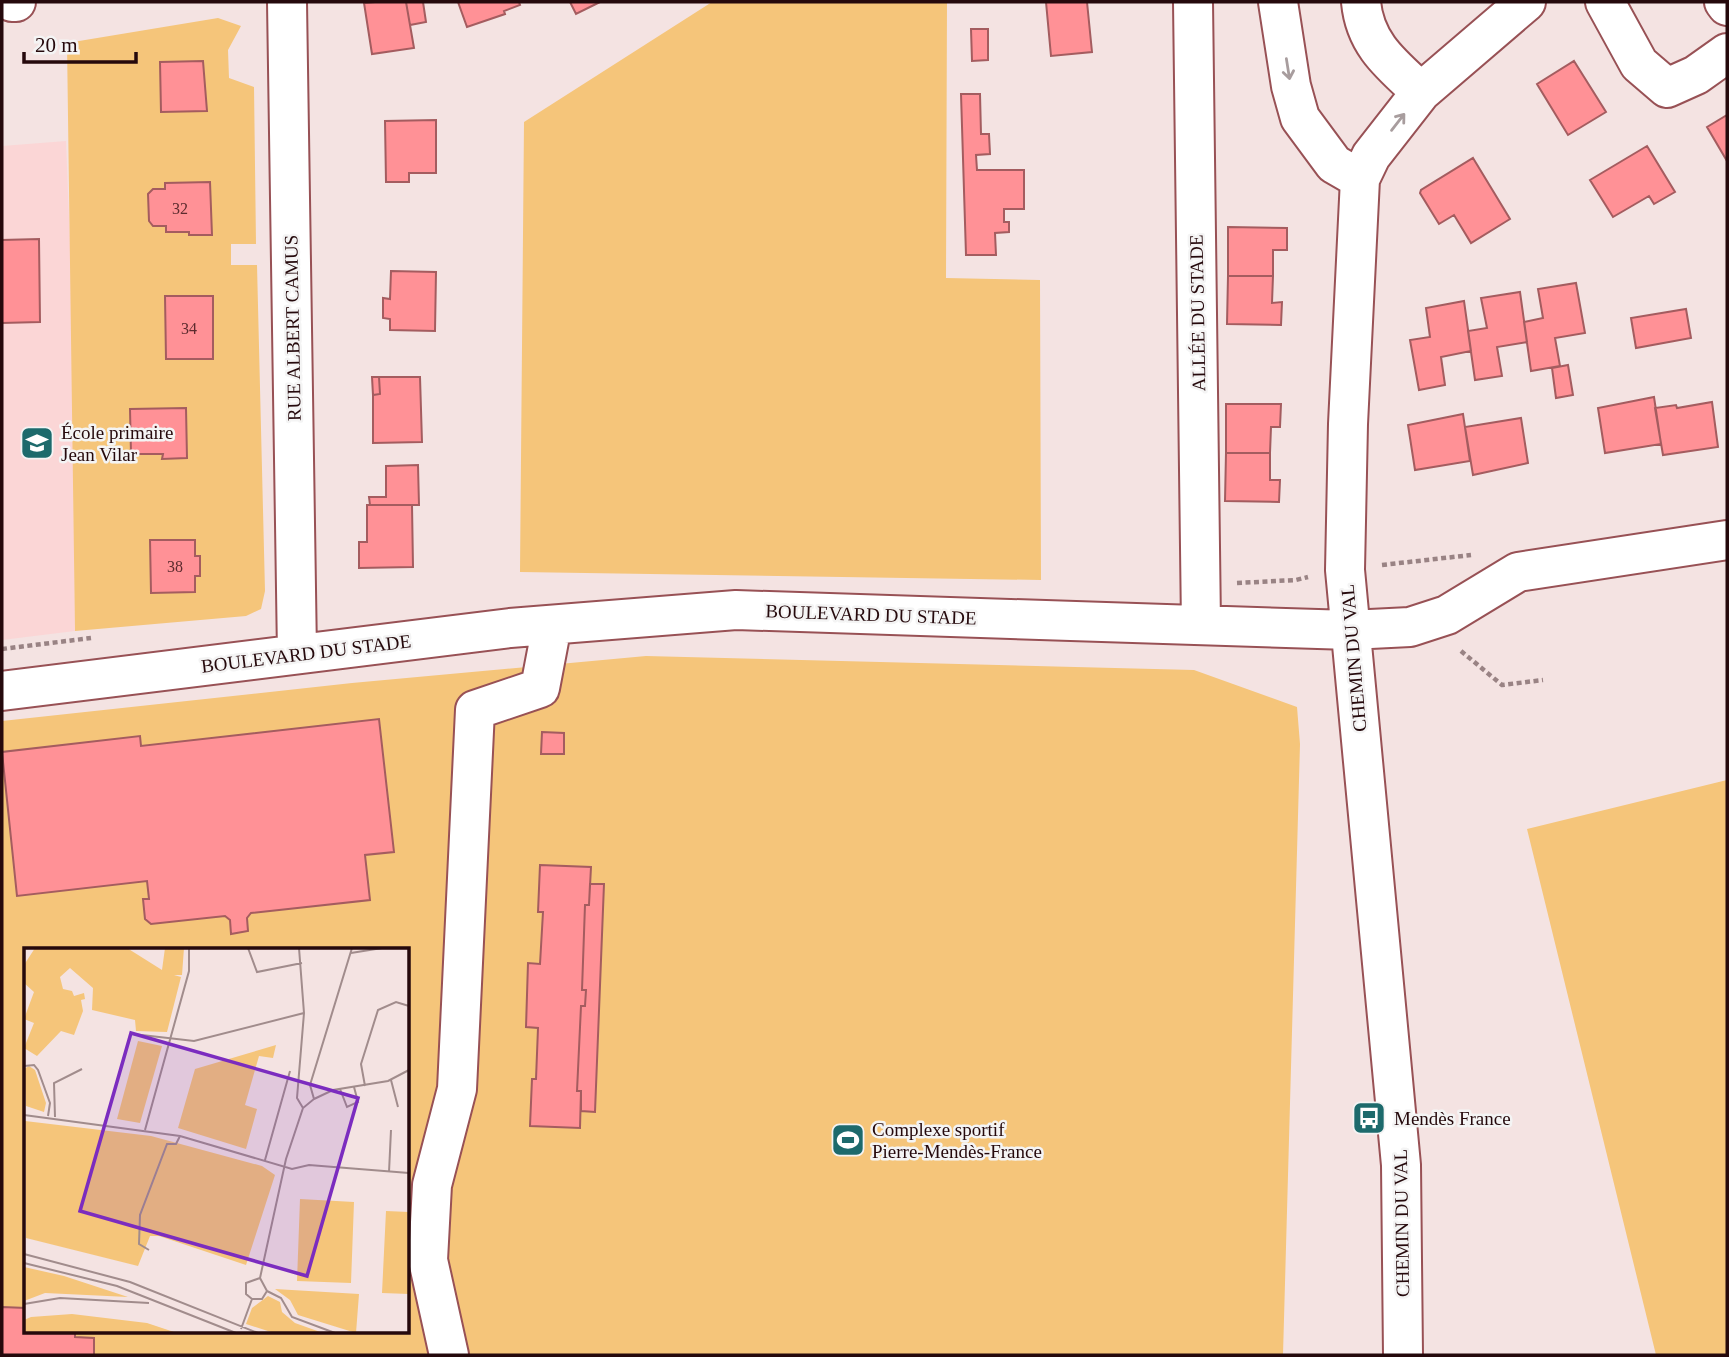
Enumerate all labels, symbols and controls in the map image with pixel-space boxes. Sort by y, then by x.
scale bar [24,21,136,65]
text: 20 m [35,33,78,57]
one-way arrow [1282,57,1295,80]
one-way arrow [1390,114,1405,132]
house number: 32 [172,200,188,217]
street label: ALLÉE DU STADE [1186,234,1209,392]
street label: RUE ALBERT CAMUS [280,235,305,421]
house number: 34 [181,320,197,337]
place label: École primaire Jean Vilar [61,422,173,465]
school or university icon: École primaire Jean Vilar [18,424,56,462]
house number: 38 [167,558,183,575]
street label: CHEMIN DU VAL [1337,583,1370,733]
street label: BOULEVARD DU STADE [765,600,977,629]
street label: BOULEVARD DU STADE [200,630,412,677]
inset map [24,948,410,1332]
bus stop icon: Mendès France [1350,1099,1388,1137]
place label: Mendès France [1394,1108,1511,1129]
place label: Complexe sportif Pierre-Mendès-France [872,1119,1042,1162]
sports icon: Complexe sportif Pierre-Mendès-France [829,1121,867,1159]
street label: CHEMIN DU VAL [1390,1149,1413,1297]

